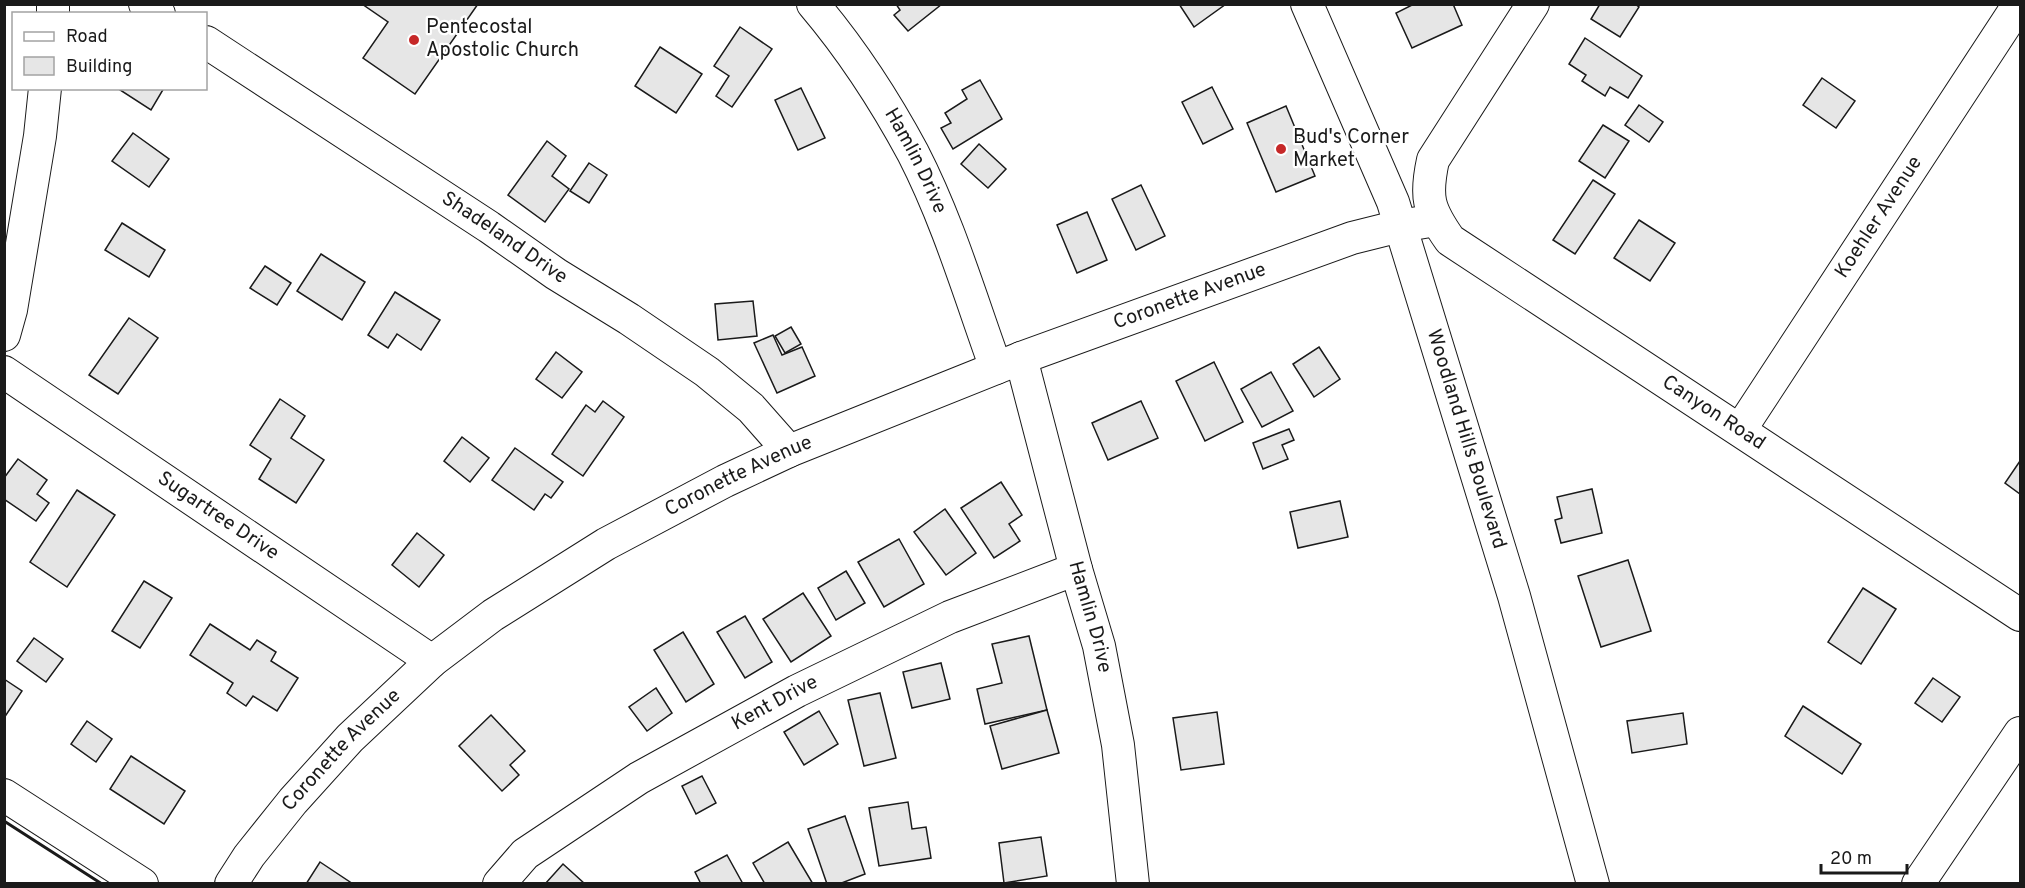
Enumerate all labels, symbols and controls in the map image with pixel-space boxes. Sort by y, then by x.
legend [12,12,207,90]
place label: Pentecostal Apostolic Church [426,15,579,64]
text: Road [66,26,108,49]
marker: Pentecostal Apostolic Church [407,33,421,47]
text: Building [66,56,132,79]
street label: Hamlin Drive [877,104,952,218]
place label: Bud's Corner Market [1293,125,1409,174]
marker: Bud's Corner Market [1274,142,1288,156]
street label: Koehler Avenue [1830,151,1929,284]
street label: Shadeland Drive [436,186,572,291]
street label: Coronette Avenue [1110,257,1270,336]
street label: Woodland Hills Boulevard [1420,326,1512,552]
street label: Canyon Road [1657,370,1770,457]
street label: Coronette Avenue [661,430,816,523]
street label: Sugartree Drive [152,466,284,567]
street label: Hamlin Drive [1062,558,1117,675]
street label: Kent Drive [727,670,823,737]
street label: Coronette Avenue [277,684,407,817]
scale bar [1821,837,1906,875]
text: 20 m [1830,848,1872,871]

